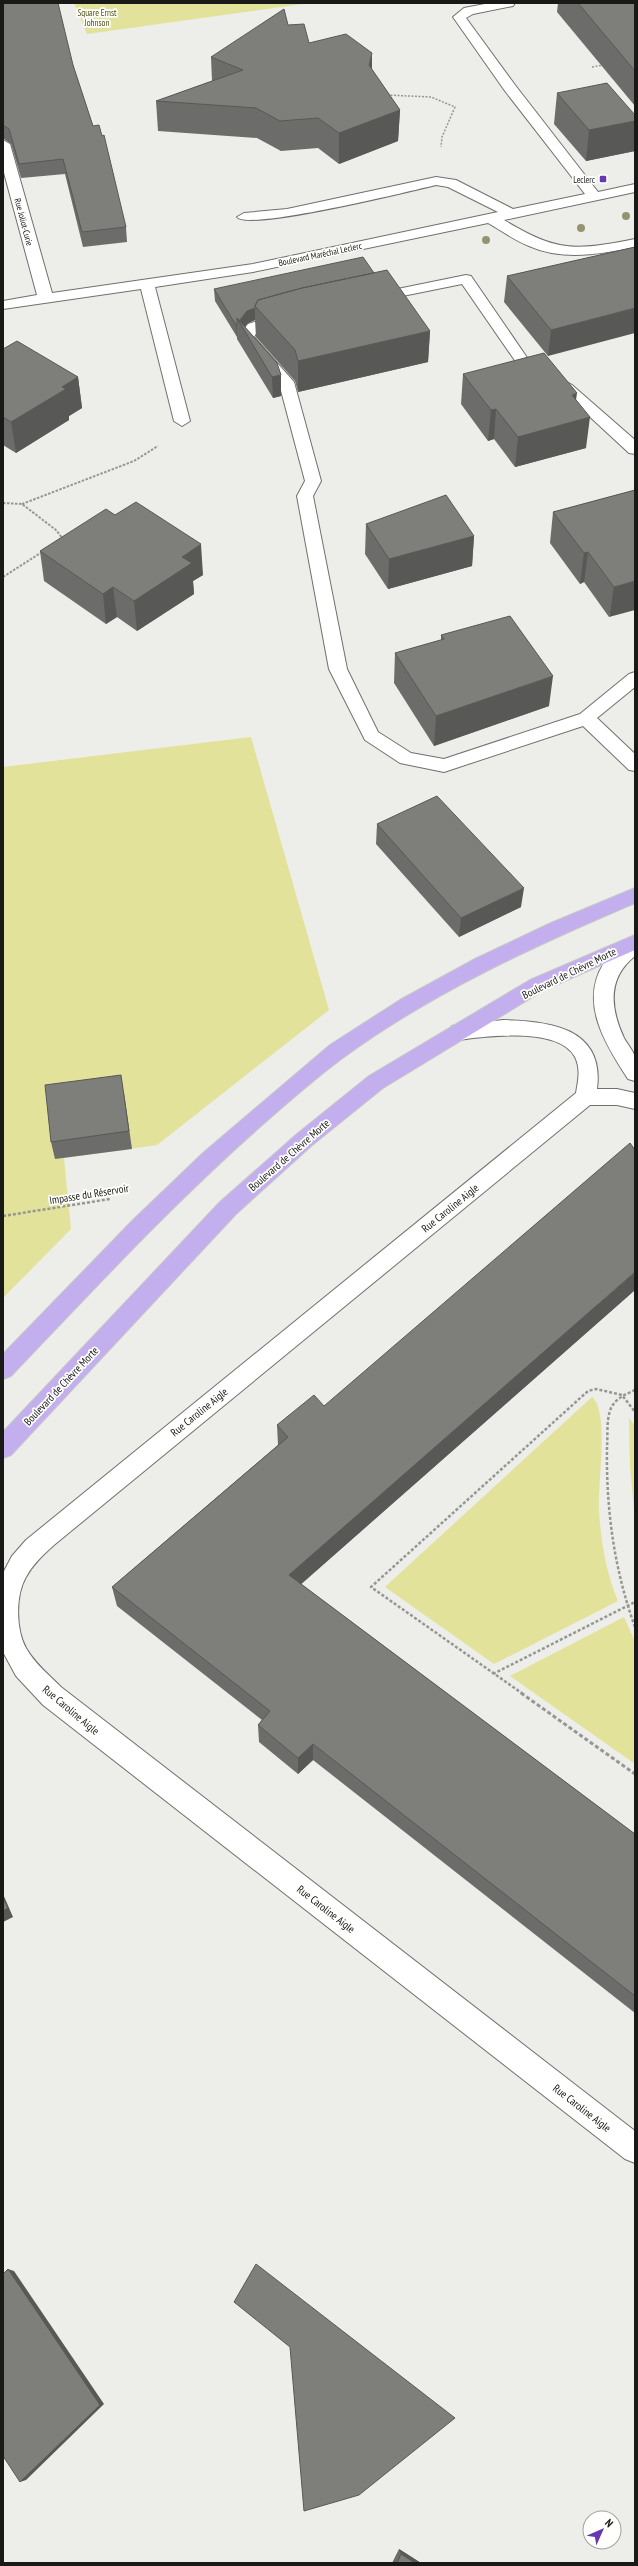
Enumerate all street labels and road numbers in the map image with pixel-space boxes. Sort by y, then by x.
street label: Rue Joliot-Curie [12,197,36,247]
street label: Boulevard Maréchal Leclerc [277,240,363,268]
street label: Boulevard de Chèvre Morte [520,944,619,1002]
street label: Boulevard de Chèvre Morte [246,1116,333,1194]
street label: Rue Caroline Aigle [418,1180,482,1235]
street label: Impasse du Réservoir [48,1181,130,1207]
street label: Boulevard de Chèvre Morte [21,1343,102,1428]
street label: Rue Caroline Aigle [167,1384,231,1439]
street label: Rue Caroline Aigle [40,1682,103,1738]
street label: Rue Caroline Aigle [294,1882,358,1936]
street label: Rue Caroline Aigle [550,2081,614,2135]

